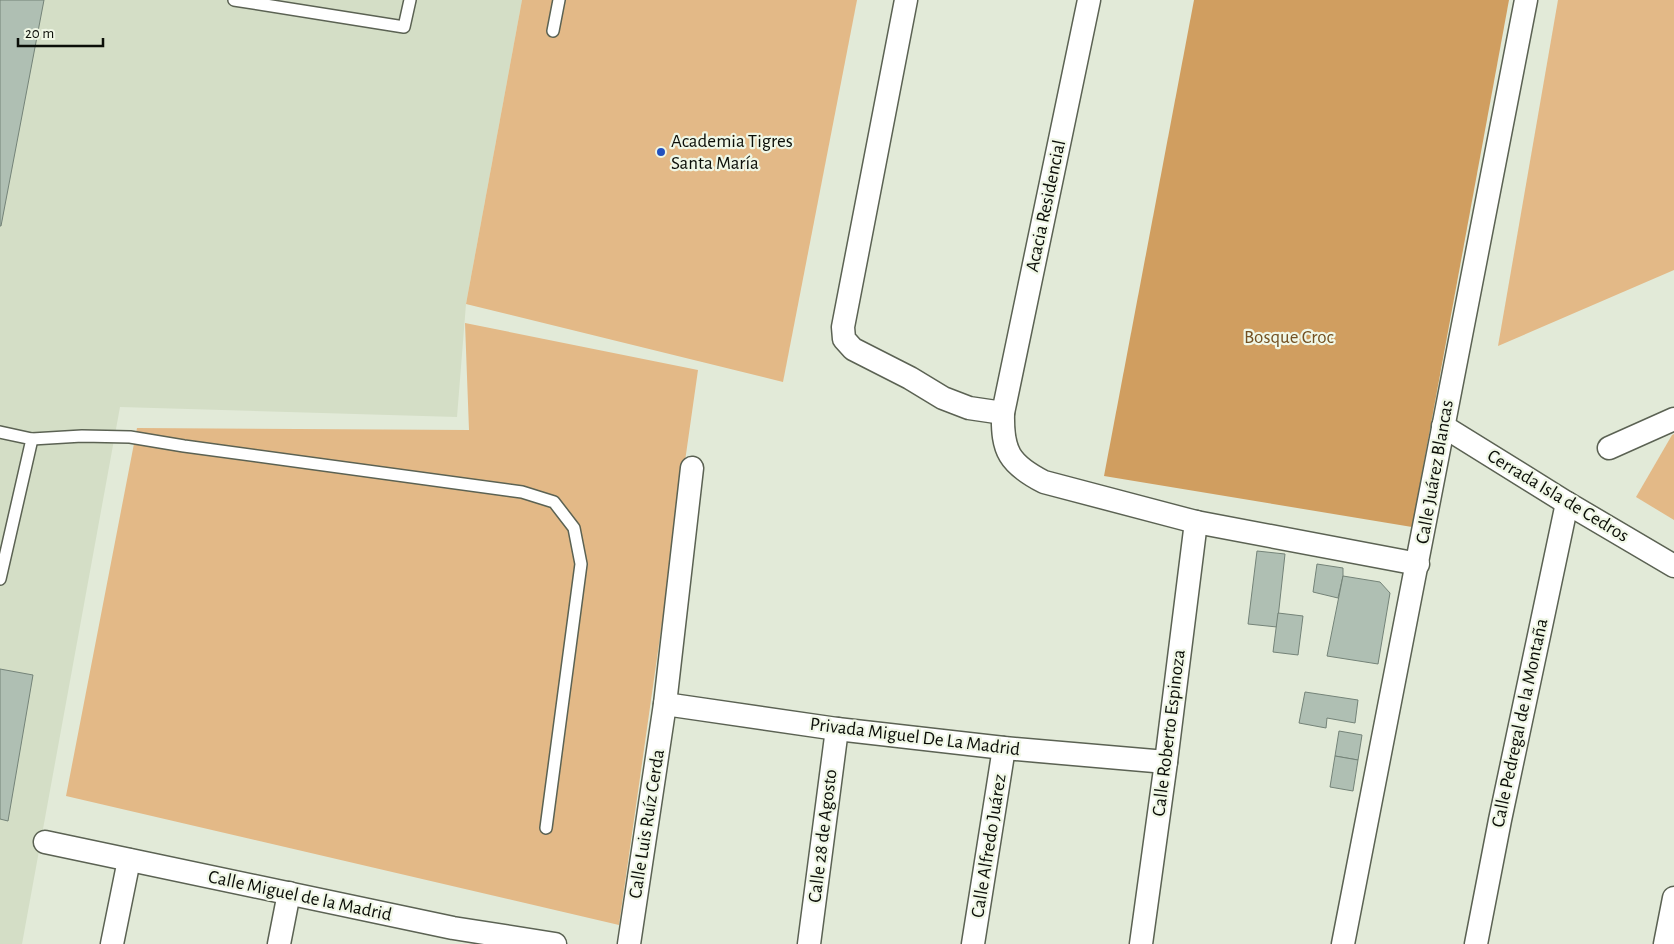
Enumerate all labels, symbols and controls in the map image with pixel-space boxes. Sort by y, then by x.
scale bar [18,15,102,47]
text: 20 m [25,26,54,41]
place label: Academia Tigres Santa María [671,132,793,173]
street label: Acacia Residencial [1023,138,1069,274]
marker: Academia Tigres Santa María [655,146,667,158]
park label: Bosque Croc [1244,328,1334,347]
street label: Calle Juárez Blancas [1413,398,1457,546]
street label: Cerrada Isla de Cedros [1484,446,1632,546]
street label: Calle Pedregal de la Montaña [1489,617,1551,829]
street label: Calle Roberto Espinoza [1149,648,1189,818]
street label: Privada Miguel De La Madrid [809,715,1021,759]
street label: Calle Luis Ruíz Cerda [626,748,668,900]
street label: Calle 28 de Agosto [805,768,841,904]
street label: Calle Alfredo Juárez [968,773,1010,919]
street label: Calle Miguel de la Madrid [206,867,394,925]

